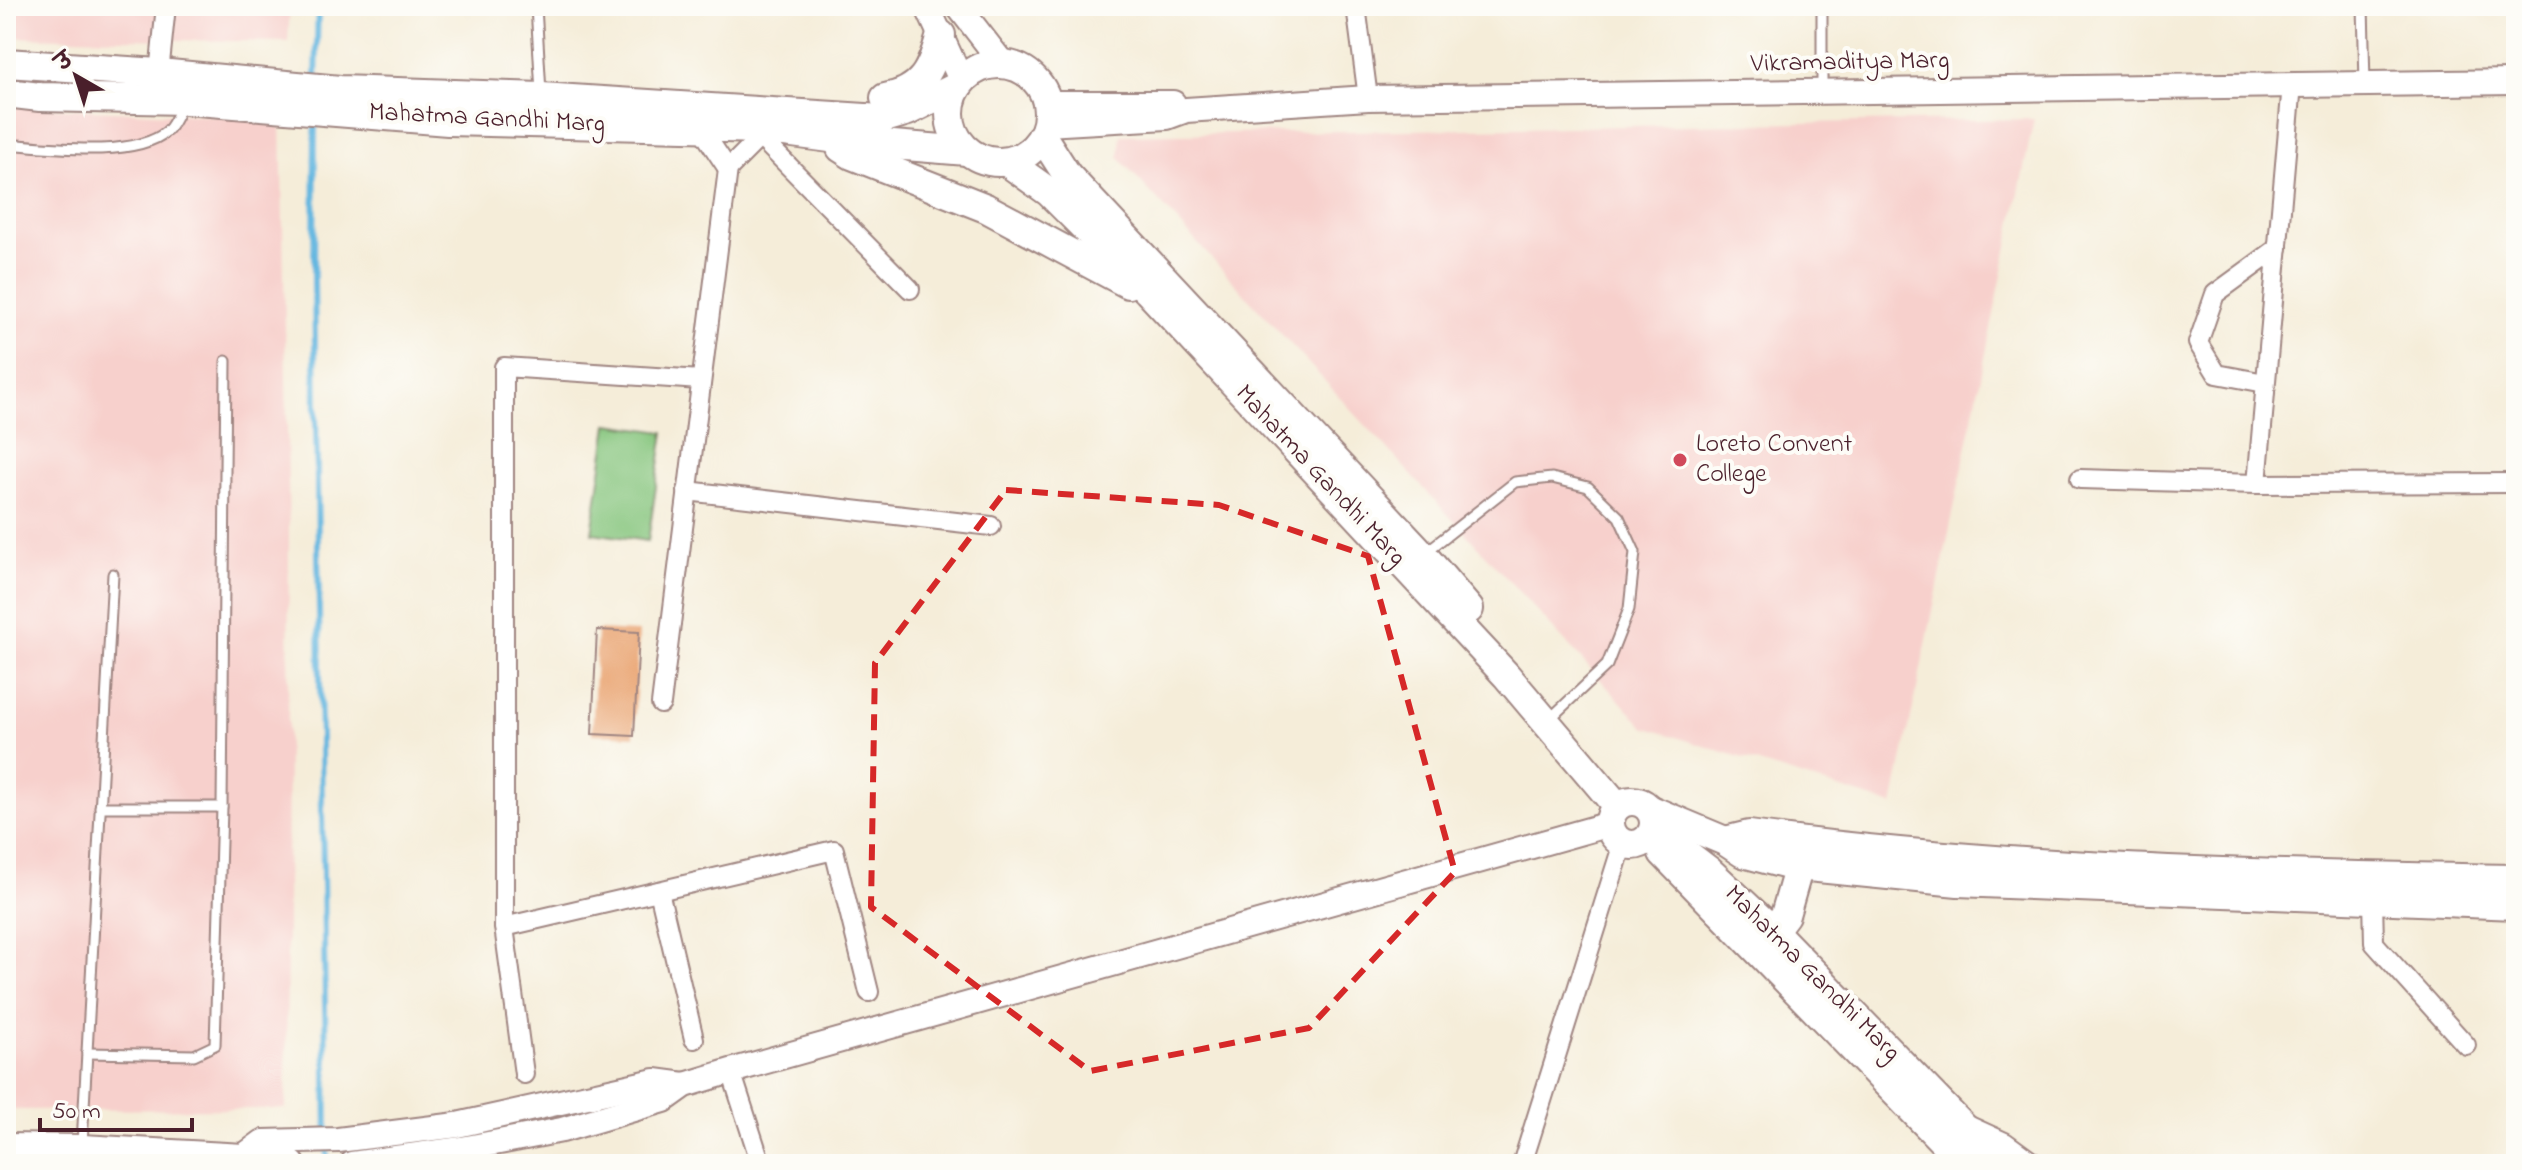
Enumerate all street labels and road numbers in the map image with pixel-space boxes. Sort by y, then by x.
street label: Vikramaditya Marg [1749,42,1950,84]
street label: Mahatma Gandhi Marg [368,94,606,144]
street label: Mahatma Gandhi Marg [1225,377,1415,575]
street label: Mahatma Gandhi Marg [1715,877,1909,1071]

